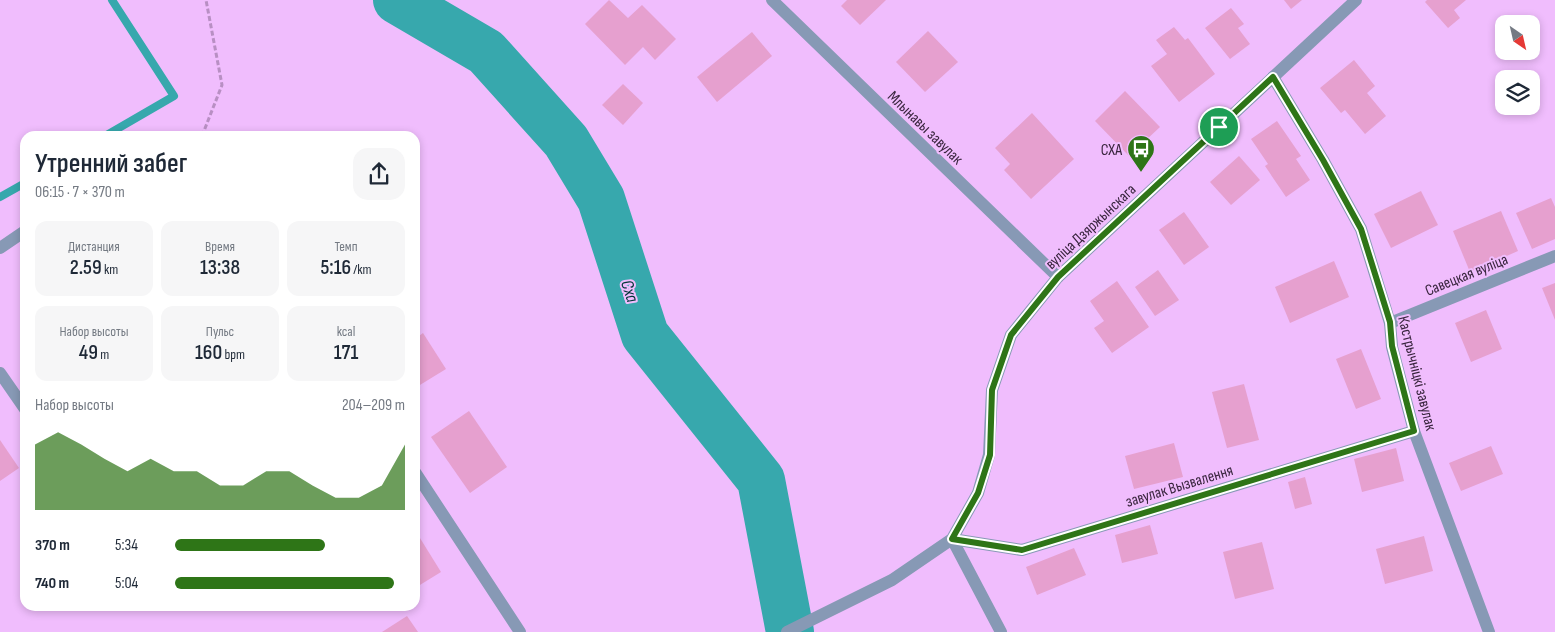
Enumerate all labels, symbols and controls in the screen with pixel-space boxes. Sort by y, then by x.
north arrow [1495,15,1540,60]
map controls [1495,15,1540,115]
button: layers [1495,70,1540,115]
street label: Млынавы завулак [883,87,967,169]
pin [1198,106,1240,148]
icon: arrive [1205,113,1233,141]
bus stop icon: СХА [1126,134,1156,173]
place label: СХА [1101,141,1122,160]
text: Утренний забег [35,147,187,180]
button: share [353,148,405,200]
street label: вуліца Дзяржынскага [1042,180,1140,274]
text: 06:15 · 7 × 370 m [35,183,125,202]
text: Дистанция [68,238,120,255]
text: Время [205,238,235,255]
text: Темп [334,238,358,255]
street label: Савецкая вуліца [1422,250,1511,301]
text: 2.59 [70,255,102,280]
text: 13:38 [200,255,240,280]
text: 5:16 [320,255,351,280]
text: km [102,261,118,278]
text: /km [351,261,372,278]
water label: Сха [616,277,643,306]
street label: Кастрычніцкі завулак [1393,314,1440,434]
text: Набор высоты [59,323,129,340]
text: Пульс [206,323,234,340]
text: kcal [337,323,355,340]
text: 49 [79,340,98,365]
text: 160 [195,340,222,365]
text: 171 [334,340,358,365]
text: m [98,346,109,363]
text: bpm [222,346,245,363]
text: Набор высоты [35,396,114,415]
text: 204–209 m [342,396,405,415]
street label: завулак Вызвалення [1123,461,1236,512]
text: 370 m [35,536,70,555]
text: 5:34 [115,536,138,555]
text: 740 m [35,574,69,593]
text: 5:04 [115,574,138,593]

